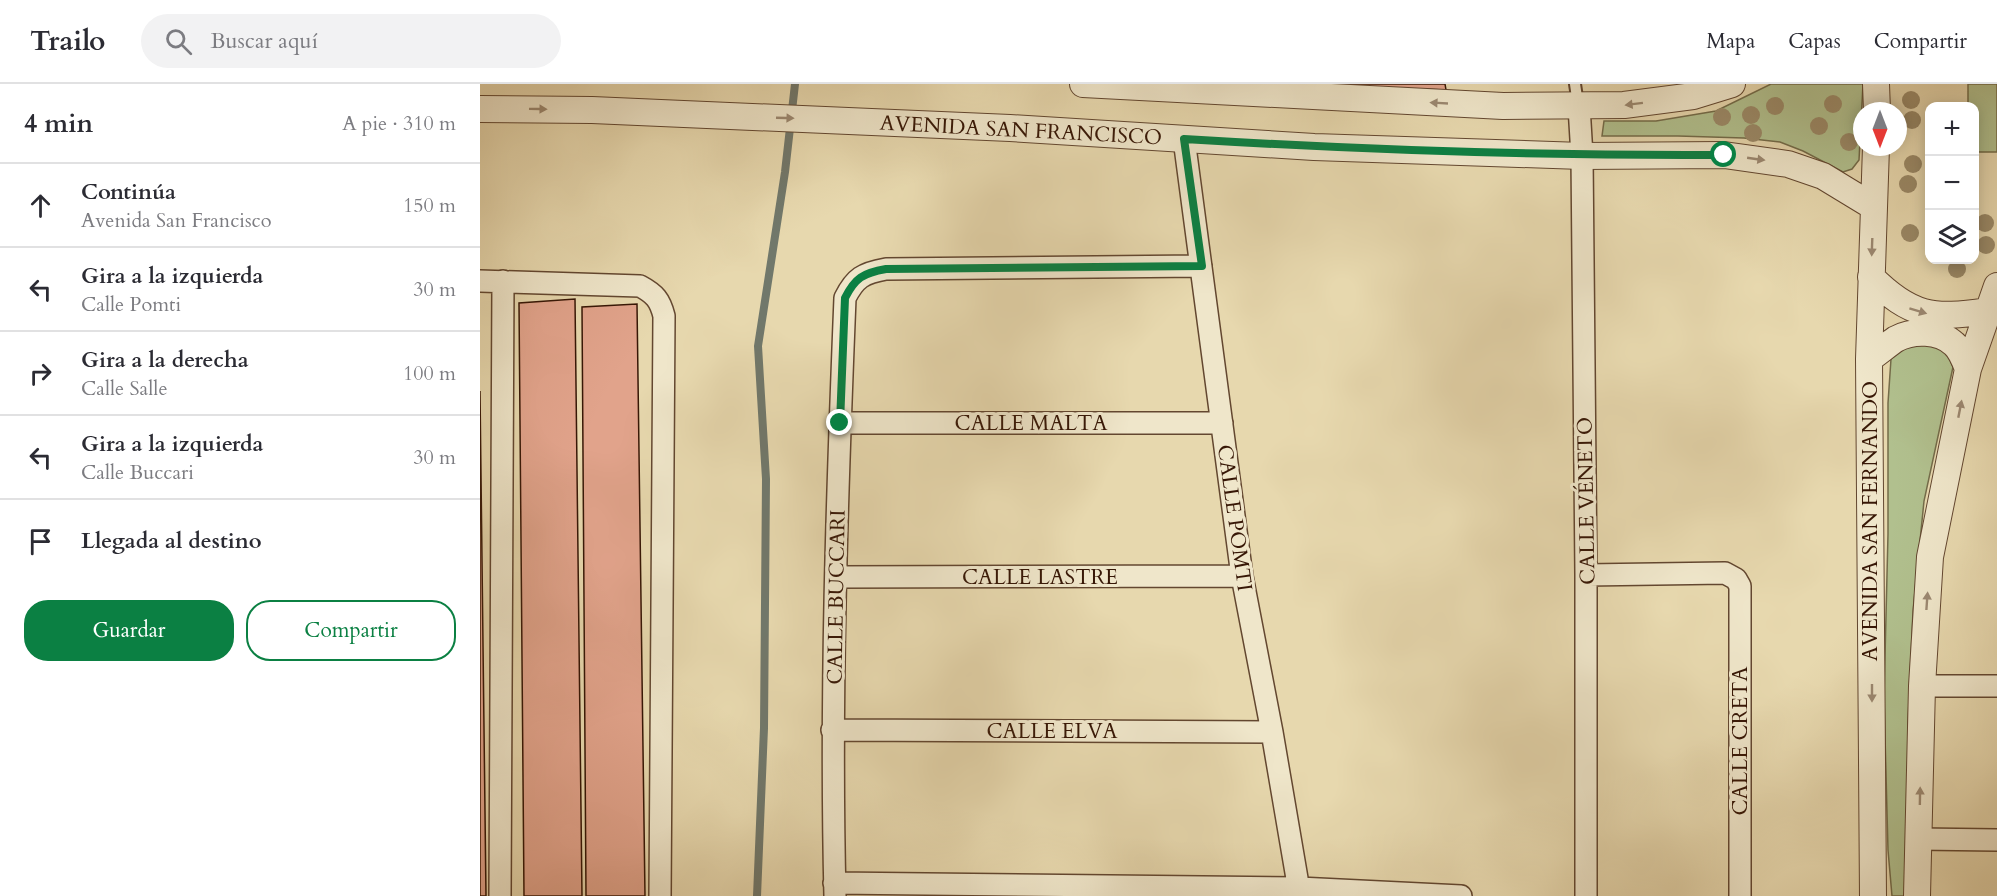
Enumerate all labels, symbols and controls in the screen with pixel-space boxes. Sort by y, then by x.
search box [141,14,561,68]
text: Trailo [30,22,105,60]
icon: search [162,25,195,58]
text: Buscar aquí [210,26,318,56]
text: Mapa [1706,27,1755,56]
text: Capas [1788,27,1841,56]
text: Compartir [1874,27,1967,56]
one-way arrow [1430,98,1449,107]
one-way arrow [1625,99,1644,108]
north arrow [1853,102,1907,156]
map controls [1925,102,1979,264]
button: + [1925,102,1979,156]
one-way arrow [529,104,548,114]
text: 4 min [24,106,93,141]
street label: AVENIDA SAN FRANCISCO [879,109,1163,152]
text: A pie · 310 m [342,110,456,137]
one-way arrow [775,113,794,123]
route start [1710,141,1736,167]
one-way arrow [1746,154,1765,163]
button: − [1925,156,1979,210]
text: Continúa [81,177,176,207]
icon: ahead [24,189,57,222]
text: 150 m [403,192,456,219]
text: Avenida San Francisco [81,207,272,234]
button: layers [1925,210,1979,264]
one-way arrow [1868,238,1877,257]
text: Gira a la izquierda [81,261,264,291]
icon: left [24,273,57,306]
text: 30 m [413,276,456,303]
text: Calle Pomti [81,291,181,318]
one-way arrow [1909,306,1927,316]
text: Gira a la derecha [81,345,249,375]
icon: right [24,357,57,390]
text: 100 m [403,360,456,387]
text: Calle Salle [81,375,167,402]
street label: AVENIDA SAN FERNANDO [1856,381,1885,661]
one-way arrow [1956,399,1965,418]
route end [826,409,852,435]
street label: CALLE MALTA [955,409,1107,438]
street label: CALLE VÉNETO [1571,417,1602,585]
text: Gira a la izquierda [81,429,264,459]
icon: left [24,441,57,474]
street label: CALLE POMTI [1210,443,1259,593]
text: 30 m [413,444,456,471]
text: Calle Buccari [81,459,194,486]
street label: CALLE BUCCARI [820,509,853,685]
icon: arrive [24,525,57,558]
text: Llegada al destino [81,526,262,556]
street label: CALLE LASTRE [962,563,1118,592]
one-way arrow [1923,591,1932,610]
button: Guardar [24,600,234,661]
button: Compartir [246,600,456,661]
street label: CALLE CRETA [1726,666,1755,815]
one-way arrow [1867,683,1877,702]
street label: CALLE ELVA [986,717,1118,746]
one-way arrow [1915,786,1924,805]

